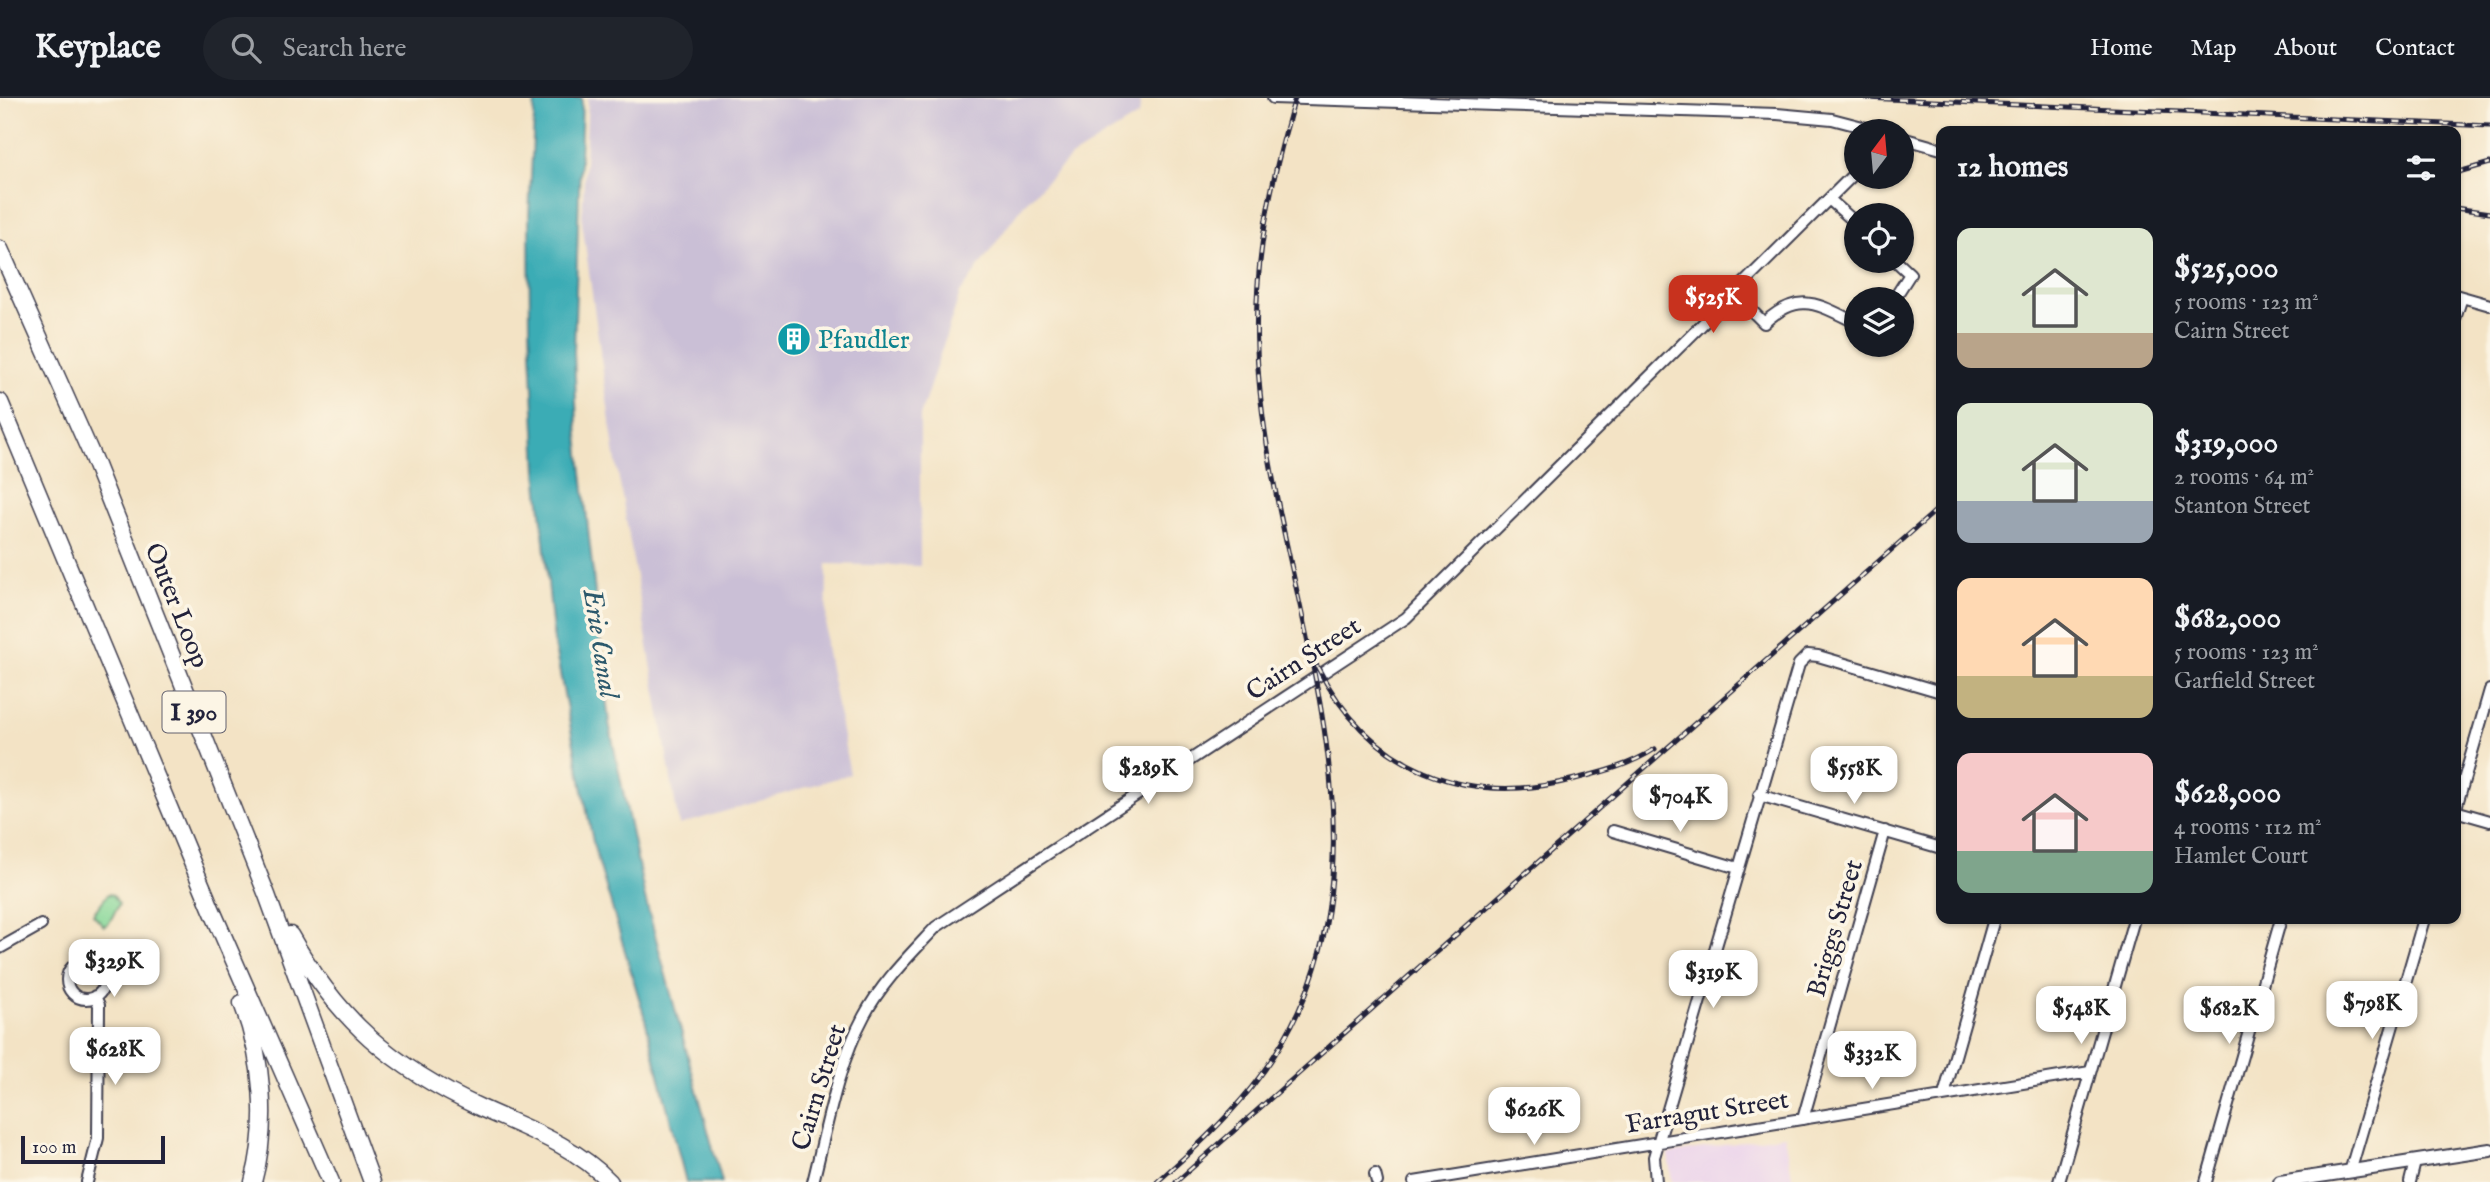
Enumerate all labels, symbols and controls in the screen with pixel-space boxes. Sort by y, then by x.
search box [203,17,693,80]
text: Keyplace [35,27,161,69]
icon: search [227,29,265,67]
text: Search here [283,32,407,65]
text: Home [2090,33,2153,64]
text: Map [2191,33,2237,64]
text: About [2275,33,2337,64]
text: Contact [2375,33,2455,64]
north arrow [1844,119,1914,189]
map controls [1844,119,1914,357]
text: 12 homes [1957,149,2068,187]
icon: filters [2402,149,2440,187]
button: locate [1844,203,1914,273]
text: $525,000 [2174,250,2278,288]
icon: home [2013,256,2097,340]
pin: $525K [1664,275,1762,335]
text: $525K [1685,283,1741,312]
button: layers [1844,287,1914,357]
text: 5 rooms · 123 m² [2174,288,2319,317]
text: Cairn Street [2174,317,2289,346]
building icon: Pfaudler [775,320,813,358]
place label: Pfaudler [818,324,910,357]
text: $319,000 [2174,425,2278,463]
icon: home [2013,431,2097,515]
text: 2 rooms · 64 m² [2174,463,2314,492]
text: Stanton Street [2174,492,2310,521]
street label: Outer Loop [137,538,217,673]
water label: Erie Canal [573,585,626,703]
text: $682,000 [2174,600,2281,638]
icon: home [2013,606,2097,690]
street label: Cairn Street [1240,610,1368,709]
text: 5 rooms · 123 m² [2174,638,2319,667]
text: Garfield Street [2174,667,2315,696]
road number: I 390 [162,692,226,732]
pin: $289K [1099,746,1197,806]
pin: $558K [1805,746,1903,806]
text: $289K [1118,754,1178,783]
text: $558K [1826,754,1882,783]
pin: $704K [1631,774,1729,834]
text: $628,000 [2174,775,2281,813]
icon: home [2013,781,2097,865]
text: $704K [1649,782,1711,811]
text: 4 rooms · 112 m² [2174,813,2322,842]
text: Hamlet Court [2174,842,2308,871]
street label: Briggs Street [1800,856,1871,1001]
pin: $329K [65,940,163,999]
text: $329K [85,947,143,976]
pin: $319K [1664,950,1762,1010]
text: $319K [1685,958,1741,987]
pin: $798K [2323,982,2421,1041]
pin: $548K [2032,986,2130,1046]
pin: $682K [2180,986,2278,1046]
text: $798K [2342,989,2402,1018]
text: $548K [2052,994,2110,1023]
text: $682K [2200,994,2258,1023]
street label: Cairn Street [785,1020,854,1155]
pin: $628K [66,1028,164,1087]
pin: $332K [1823,1032,1921,1091]
text: $628K [86,1035,144,1064]
text: $332K [1843,1039,1901,1068]
street label: Farragut Street [1623,1083,1791,1142]
pin: $626K [1485,1088,1583,1147]
text: $626K [1504,1095,1564,1124]
scale bar [21,1133,164,1165]
text: 100 m [32,1136,76,1160]

